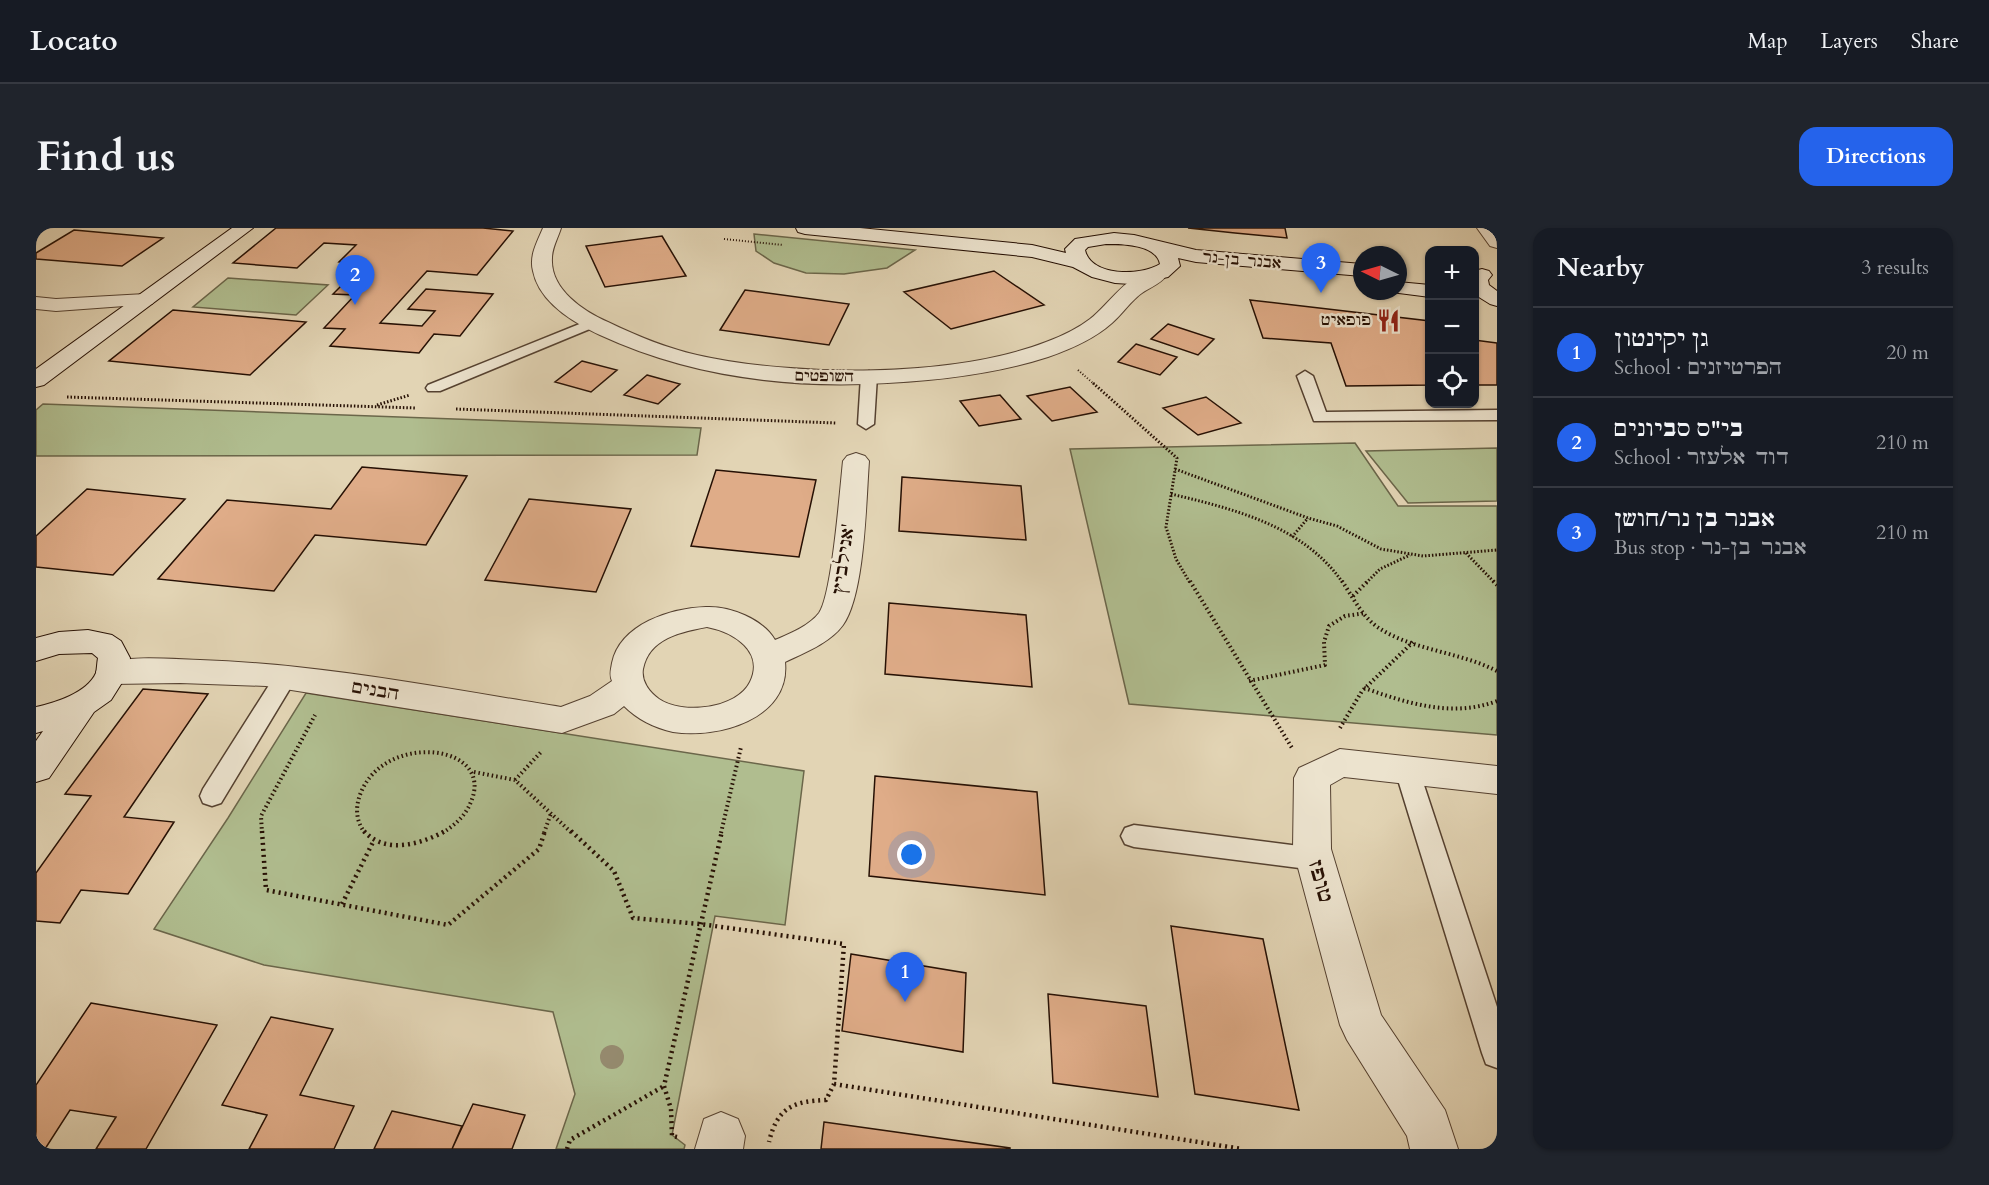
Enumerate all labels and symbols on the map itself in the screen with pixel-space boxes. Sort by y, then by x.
pin: 3 [1302,244,1340,293]
north arrow [1353,246,1407,300]
street label: אבנר בן-נר [1202,247,1282,273]
pin: 2 [336,256,374,305]
restaurant icon: פופאיט [1376,307,1402,333]
place label: פופאיט [1321,310,1371,330]
street label: השופטים [794,365,854,387]
street label: אנילביץ' [826,522,861,596]
street label: הבנים [349,674,401,707]
your location [897,840,926,869]
street label: טופז [1301,856,1340,906]
pin: 1 [886,952,924,1002]

